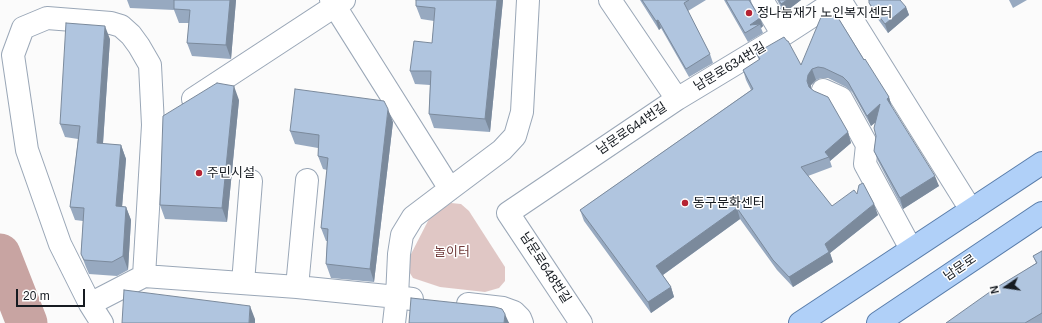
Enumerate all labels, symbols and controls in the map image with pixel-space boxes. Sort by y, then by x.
place label: 정나눔재가 노인복지센터 [757,5,892,21]
marker: 정나눔재가 노인복지센터 [744,8,754,18]
street label: 남문로634번길 [691,39,769,95]
street label: 남문로644번길 [594,100,670,158]
place label: 주민시설 [207,165,255,181]
marker: 주민시설 [194,168,204,178]
place label: 동구문화센터 [693,195,765,211]
marker: 동구문화센터 [680,198,690,208]
street label: 남문로648번길 [516,230,574,306]
park label: 놀이터 [434,244,470,260]
street label: 남문로 [941,252,979,284]
north arrow [986,267,1026,307]
scale bar [18,281,87,307]
text: N [988,284,1001,295]
text: 20 m [23,289,50,303]

